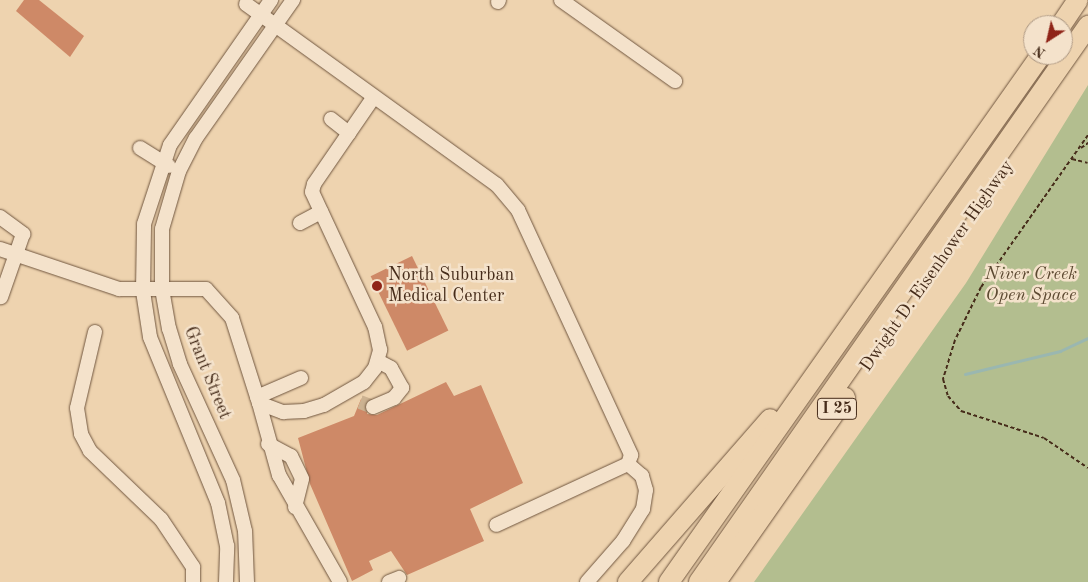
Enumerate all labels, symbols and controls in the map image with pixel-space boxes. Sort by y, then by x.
north arrow [1023,15,1073,65]
text: N [1032,43,1048,60]
street label: Dwight D. Eisenhower Highway [856,156,1018,376]
park label: Niver Creek Open Space [985,264,1077,306]
place label: North Suburban Medical Center [388,265,514,308]
marker: North Suburban Medical Center [370,279,384,293]
street label: Grant Street [179,324,235,422]
road number: I 25 [816,396,858,422]

